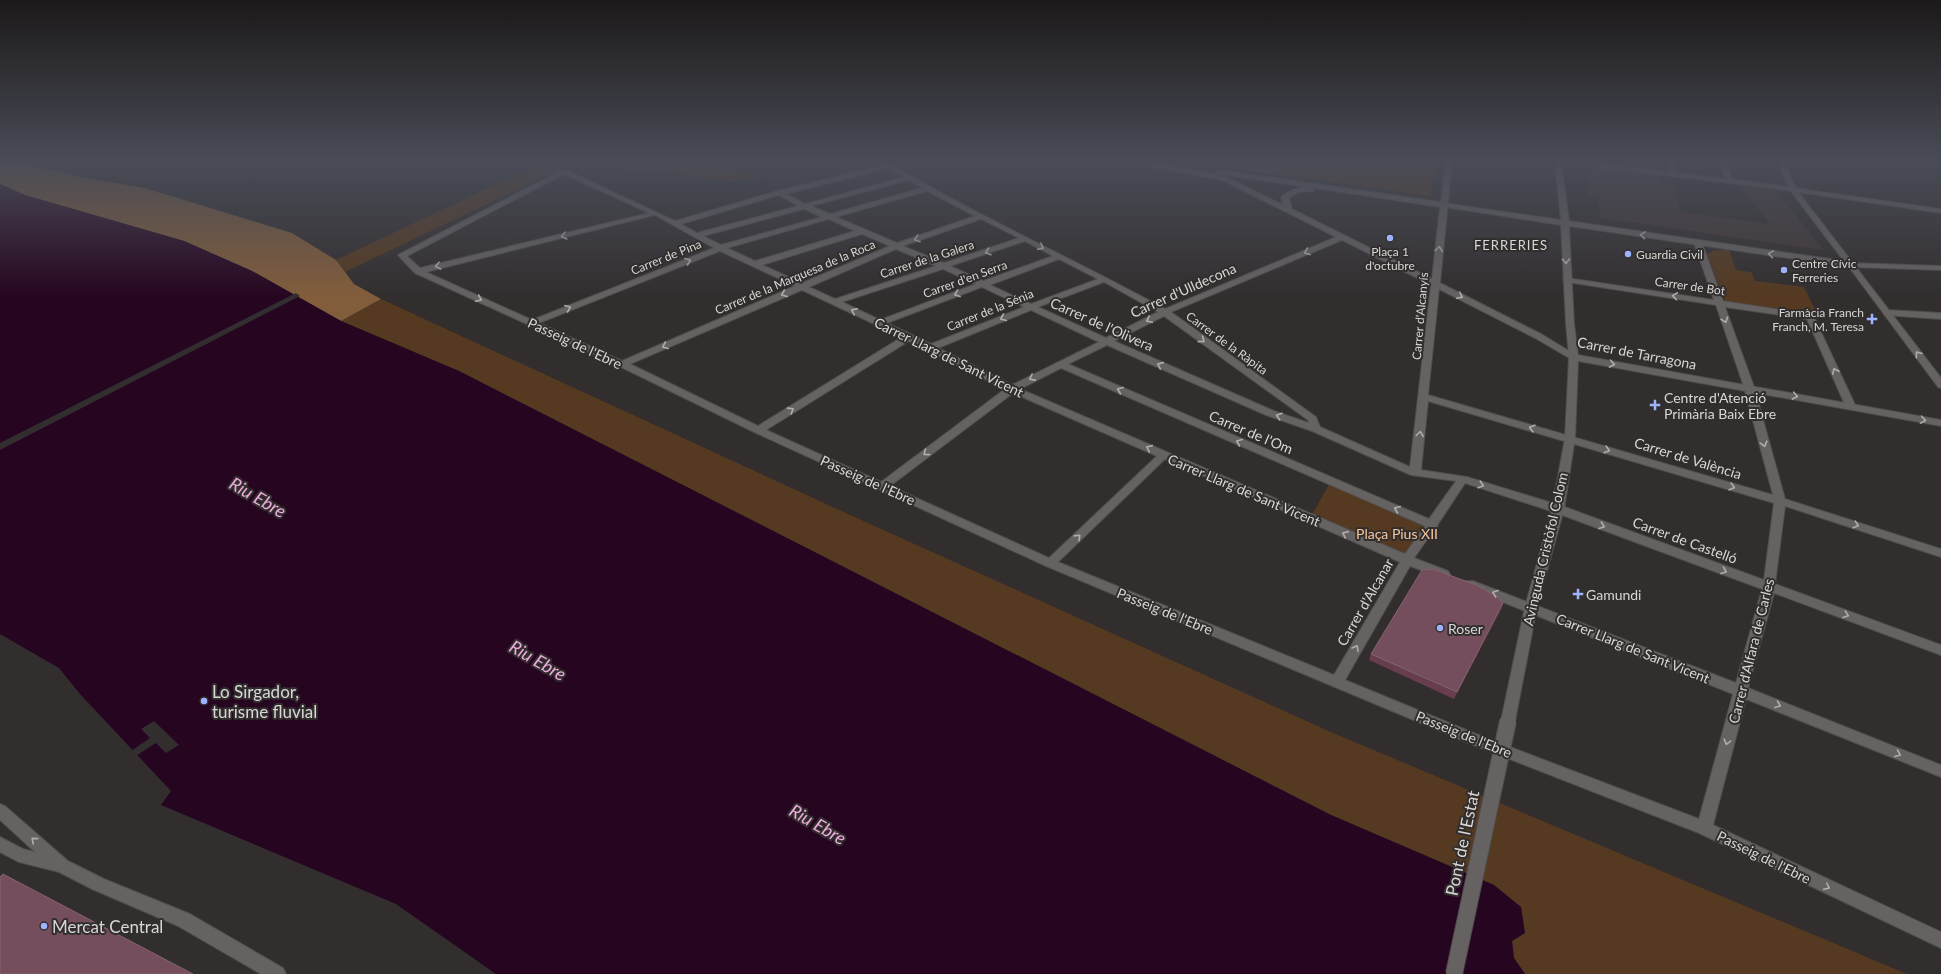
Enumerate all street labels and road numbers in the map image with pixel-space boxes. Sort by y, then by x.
street label: Carrer de Pina [628,236,704,278]
street label: Carrer de la Marquesa de la Roca [713,236,877,318]
street label: Carrer de la Galera [878,237,976,281]
street label: Carrer d'en Serra [921,257,1009,301]
street label: Carrer d'Ulldecona [1127,259,1239,321]
street label: Carrer d'Alcanyís [1409,272,1431,360]
street label: Carrer de Bot [1654,274,1727,298]
street label: Carrer de la Sénia [944,286,1036,334]
street label: Carrer de l'Olivera [1048,294,1156,354]
street label: Carrer de la Ràpita [1183,308,1271,378]
street label: Carrer Llarg de Sant Vicent [872,313,1026,401]
street label: Passeig de l'Ebre [525,314,625,372]
street label: Carrer de Tarragona [1576,333,1698,373]
street label: Carrer de l'Om [1206,407,1296,457]
street label: Carrer de València [1632,434,1744,482]
street label: Carrer Llarg de Sant Vicent [1165,450,1323,530]
street label: Passeig de l'Ebre [818,452,918,508]
street label: Avinguda Cristòfol Colom [1519,471,1571,627]
street label: Carrer de Castelló [1630,513,1740,567]
street label: Carrer d'Alcanar [1333,555,1397,649]
street label: Carrer d'Alfara de Carles [1725,577,1777,725]
street label: Passeig de l'Ebre [1115,584,1215,638]
street label: Carrer Llarg de Sant Vicent [1554,609,1712,687]
street label: Passeig de l'Ebre [1414,707,1514,761]
street label: Pont de l'Estat [1441,788,1483,898]
street label: Passeig de l'Ebre [1714,827,1814,887]

